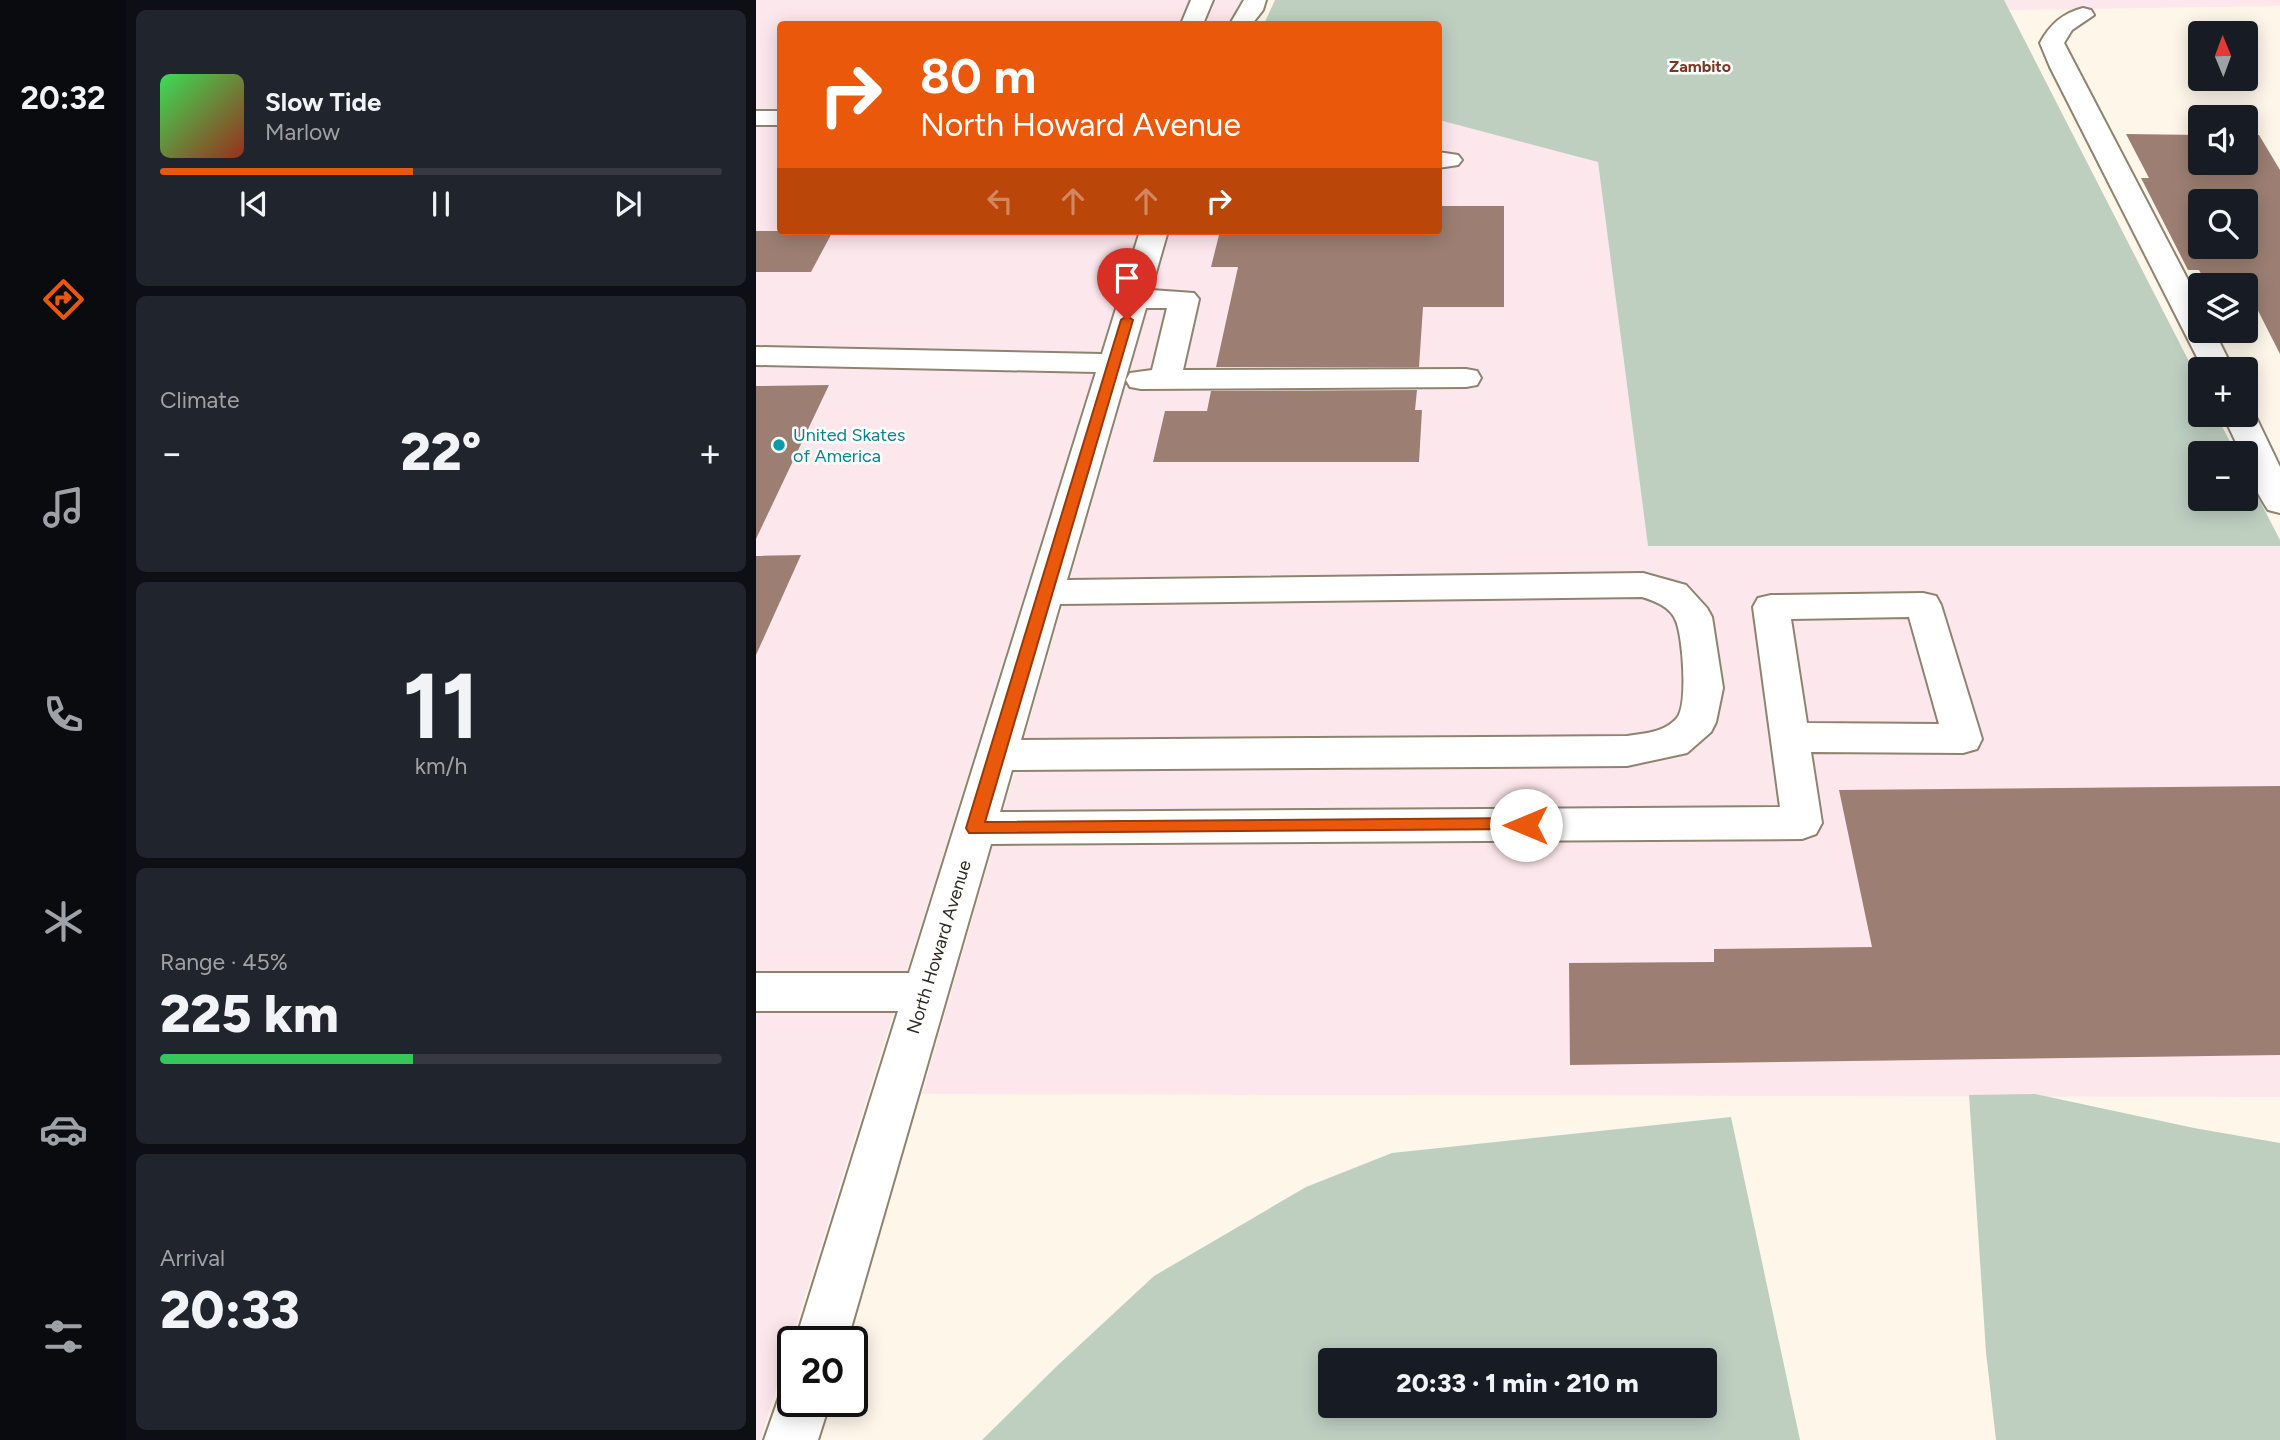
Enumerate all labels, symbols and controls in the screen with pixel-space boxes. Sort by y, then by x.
north arrow [2188,21,2258,91]
map controls [2188,21,2258,511]
text: 80 m [920,46,1036,105]
icon: right [805,49,896,140]
district label: Zambito [1669,57,1731,76]
text: 20:32 [20,79,106,117]
text: Slow Tide [265,86,381,118]
button: sound [2188,105,2258,175]
text: North Howard Avenue [920,106,1241,144]
text: Marlow [265,118,340,146]
icon: left [981,182,1019,220]
icon: ahead [1054,182,1092,220]
icon: ahead [1127,182,1165,220]
icon: right [1200,182,1238,220]
icon: previous [235,185,273,223]
icon: pause [422,185,460,223]
icon: next [609,185,647,223]
button: search [2188,189,2258,259]
pin [1097,248,1157,320]
icon: arrive [1108,259,1146,297]
button: layers [2188,273,2258,343]
icon: directions [39,275,88,324]
button: + [2188,357,2258,427]
text: Climate [160,386,239,414]
text: 22° [400,421,482,483]
place label: United Skates of America [793,424,905,467]
text: − [160,430,184,476]
text: + [698,430,722,476]
marker: United Skates of America [771,437,787,453]
button: − [2188,441,2258,511]
icon: music [39,483,88,532]
text: 11 [403,652,479,761]
icon: phone [39,690,88,739]
text: km/h [415,752,467,780]
position arrow [1489,788,1563,862]
street label: North Howard Avenue [902,857,976,1037]
icon: climate [39,897,88,946]
text: Range · 45% [160,948,288,976]
text: 225 km [160,983,339,1045]
icon: car [39,1105,88,1154]
text: Arrival [160,1244,225,1272]
text: 20:33 [160,1279,300,1341]
icon: filters [39,1312,88,1361]
speed limit sign: 20 [777,1326,868,1417]
text: 20:33 · 1 min · 210 m [1396,1367,1639,1399]

